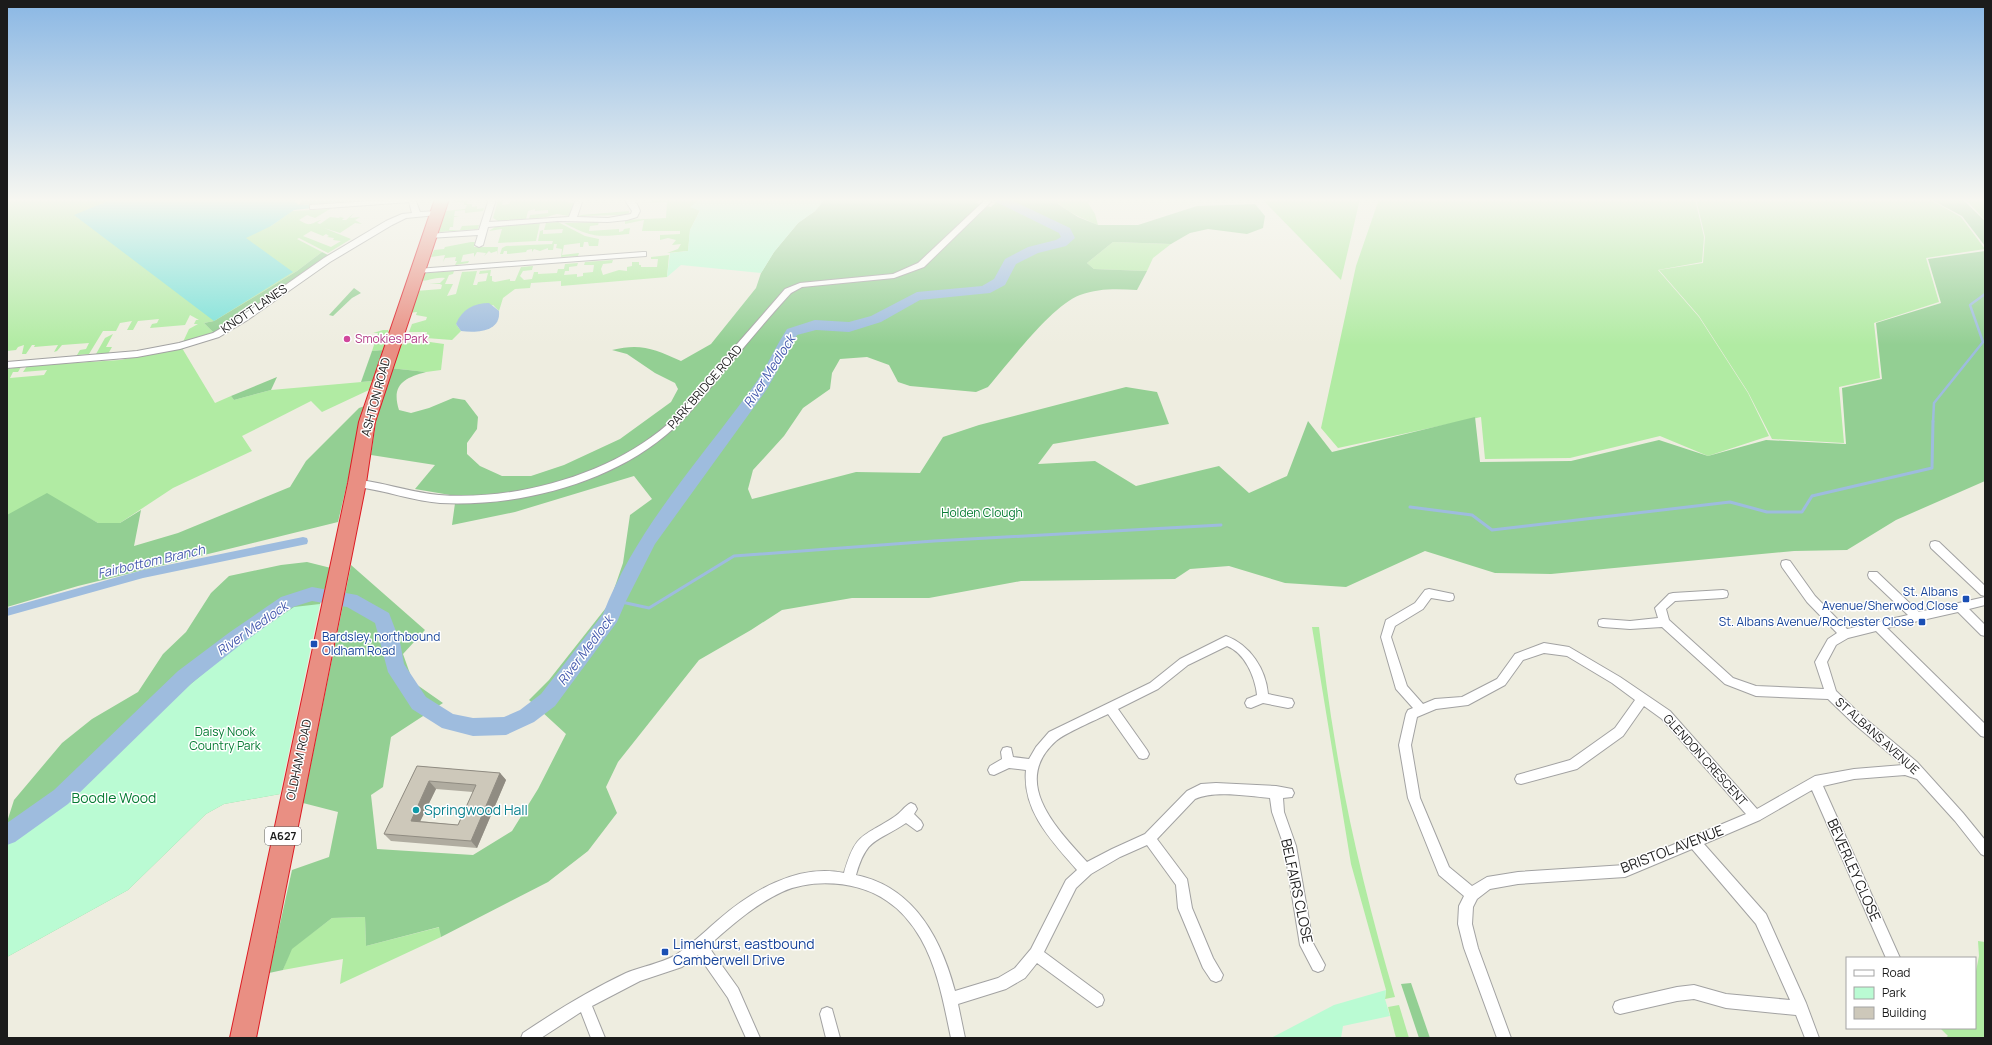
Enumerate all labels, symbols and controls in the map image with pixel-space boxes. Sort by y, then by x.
street label: KNOTT LANES [217,280,290,337]
water label: River Medlock [739,329,801,411]
place label: Smokies Park [355,330,429,347]
marker: Smokies Park [342,334,352,344]
street label: PARK BRIDGE ROAD [663,341,746,432]
street label: ASHTON ROAD [357,355,394,438]
park label: Holden Clough [941,504,1023,521]
water label: Fairbottom Branch [95,540,208,582]
place label: St. Albans Avenue/Sherwood Close [1822,583,1958,614]
marker: St. Albans Avenue/Sherwood Close [1961,594,1971,604]
water label: River Medlock [213,595,293,659]
water label: River Medlock [553,609,619,689]
place label: St. Albans Avenue/Rochester Close [1719,613,1914,630]
marker: St. Albans Avenue/Rochester Close [1917,617,1927,627]
place label: Bardsley, northbound Oldham Road [322,628,440,659]
marker: Bardsley, northbound Oldham Road [309,639,319,649]
street label: ST ALBANS AVENUE [1832,693,1923,778]
street label: GLENDON CRESCENT [1660,710,1752,810]
street label: OLDHAM ROAD [282,718,315,802]
park label: Daisy Nook Country Park [189,723,262,754]
park label: Boodle Wood [72,788,156,807]
place label: Springwood Hall [424,800,528,819]
marker: Springwood Hall [411,805,421,815]
street label: BEVERLEY CLOSE [1823,815,1886,924]
street label: BRISTOL AVENUE [1618,820,1726,877]
road number: A627 [265,827,301,845]
street label: BELFAIRS CLOSE [1277,837,1318,945]
place label: Limehurst, eastbound Camberwell Drive [673,934,815,969]
marker: Limehurst, eastbound Camberwell Drive [660,947,670,957]
legend [1846,957,1976,1029]
text: Road [1882,964,1910,981]
text: Park [1882,984,1907,1001]
text: Building [1882,1004,1926,1021]

